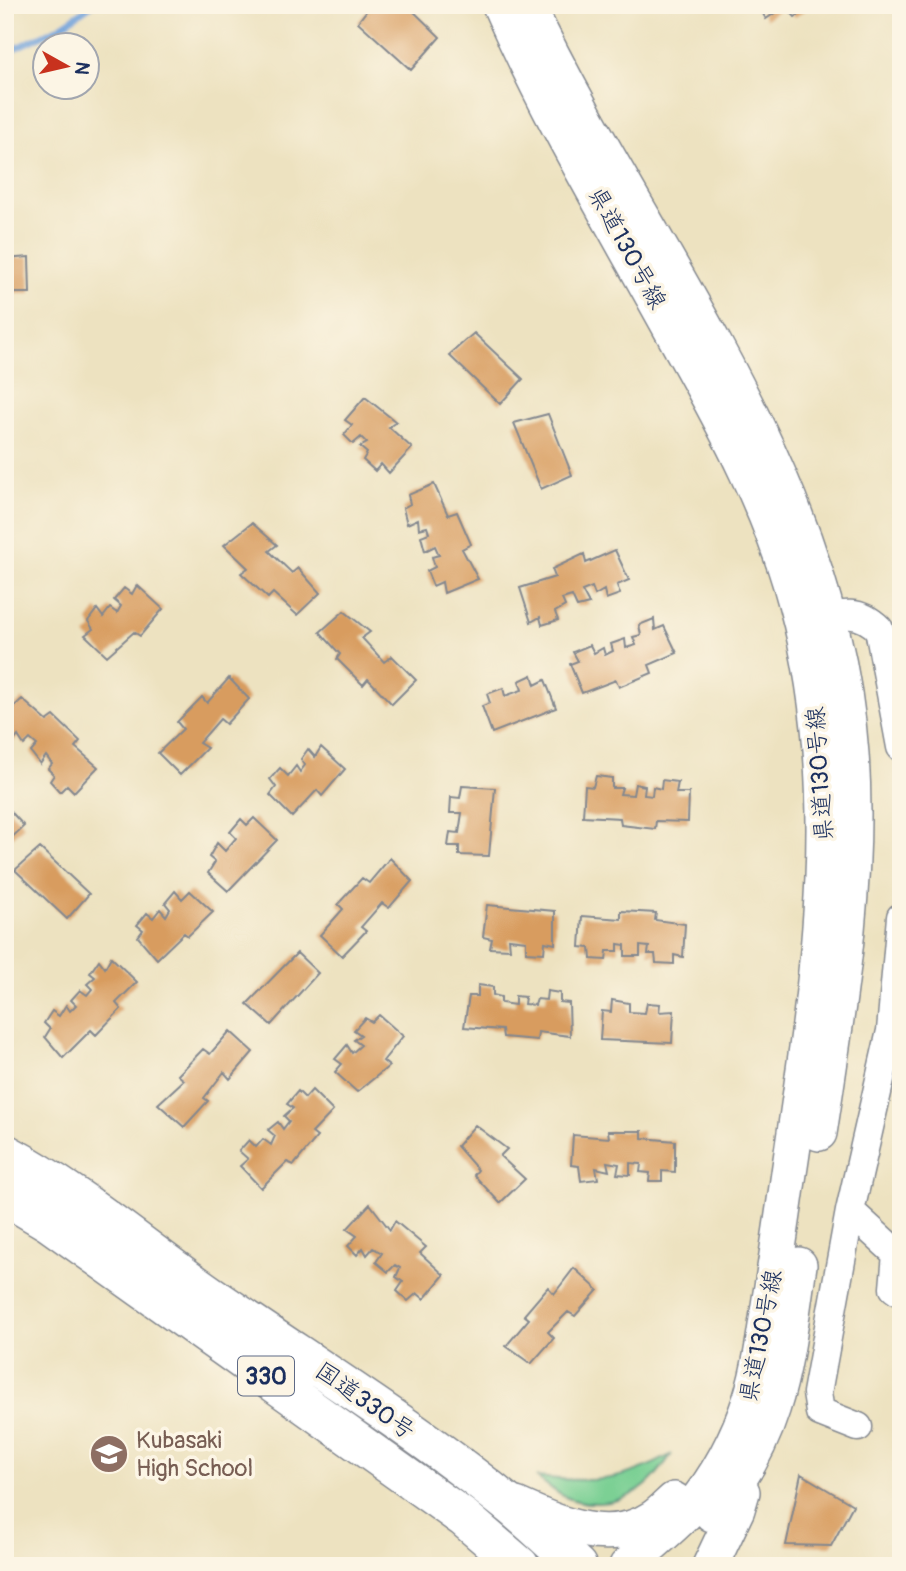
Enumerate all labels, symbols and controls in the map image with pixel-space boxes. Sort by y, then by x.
north arrow [32,32,102,102]
text: N [69,60,95,76]
street label: 県道130号線 [582,182,672,314]
street label: 県道130号線 [801,706,839,842]
street label: 県道130号線 [734,1267,788,1405]
street label: 国道330号 [310,1356,420,1446]
road number: 330 [238,1357,294,1396]
place label: Kubasaki High School [136,1426,253,1483]
school or university icon: Kubasaki High School [88,1433,130,1475]

